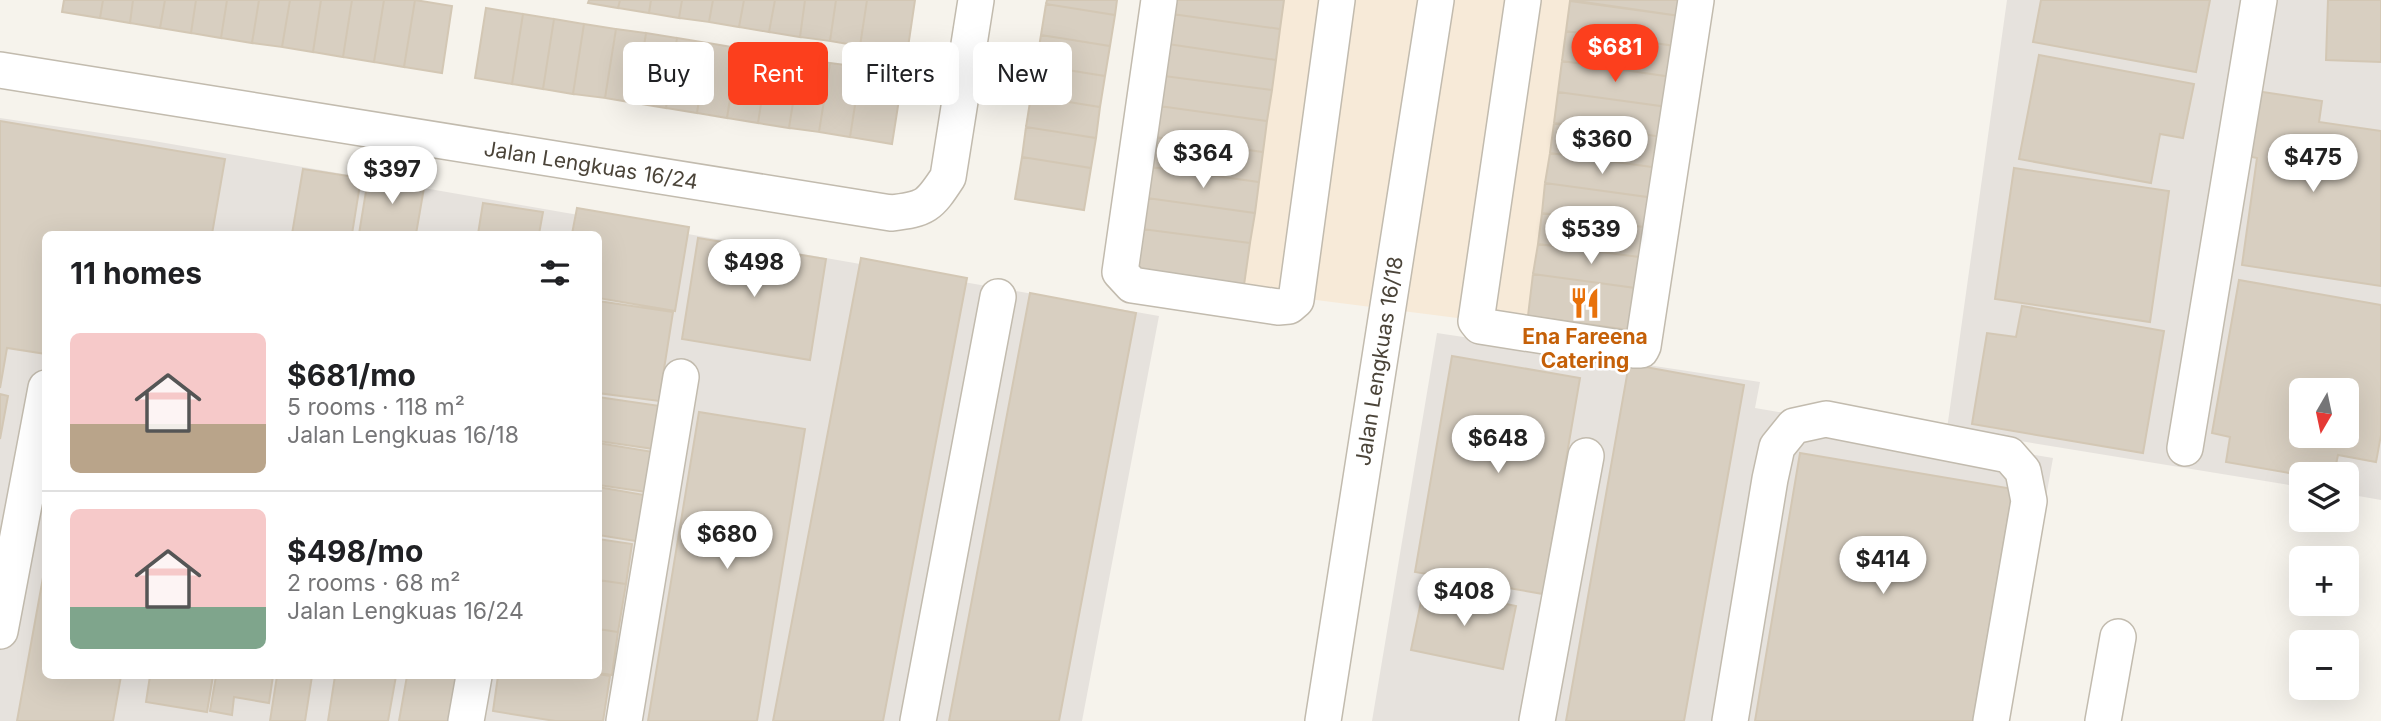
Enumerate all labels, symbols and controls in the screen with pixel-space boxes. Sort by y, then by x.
pin: $681 [1574,24,1656,84]
text: $681 [1588,33,1642,61]
chip: Buy [623,42,714,105]
chip: Rent [728,42,828,105]
chip: Filters [842,42,959,105]
chip: New [973,42,1072,105]
pin: $360 [1561,116,1643,176]
text: $360 [1572,125,1632,153]
pin: $364 [1162,130,1244,190]
pin: $475 [2272,134,2354,194]
street label: Jalan Lengkuas 16/24 [482,136,700,194]
text: $364 [1173,139,1233,167]
text: $475 [2284,143,2342,171]
pin: $397 [351,146,433,206]
text: $397 [363,155,421,183]
pin: $539 [1550,206,1632,266]
text: $539 [1561,215,1621,243]
pin: $498 [713,240,795,299]
text: $498 [724,248,784,276]
icon: filters [536,254,574,292]
street label: Jalan Lengkuas 16/18 [1350,254,1408,468]
text: 11 homes [70,255,202,291]
restaurant icon: Ena Fareena Catering [1568,286,1602,320]
place label: Ena Fareena Catering [1522,324,1648,373]
text: $681/mo [287,357,416,393]
icon: home [126,361,210,445]
north arrow [2289,378,2359,448]
map controls [2289,378,2359,700]
text: 5 rooms · 118 m² [287,393,465,421]
pin: $648 [1457,416,1539,475]
text: Jalan Lengkuas 16/18 [287,421,519,449]
text: $648 [1468,424,1528,452]
button: layers [2289,462,2359,532]
pin: $680 [686,512,768,571]
text: $680 [697,520,757,548]
text: $498/mo [287,533,423,569]
pin: $414 [1842,536,1924,596]
icon: home [126,537,210,621]
text: $414 [1855,545,1911,573]
button: + [2289,546,2359,616]
pin: $408 [1423,568,1505,628]
text: 2 rooms · 68 m² [287,569,460,597]
text: $408 [1433,577,1495,605]
text: Jalan Lengkuas 16/24 [287,597,524,625]
button: − [2289,630,2359,700]

